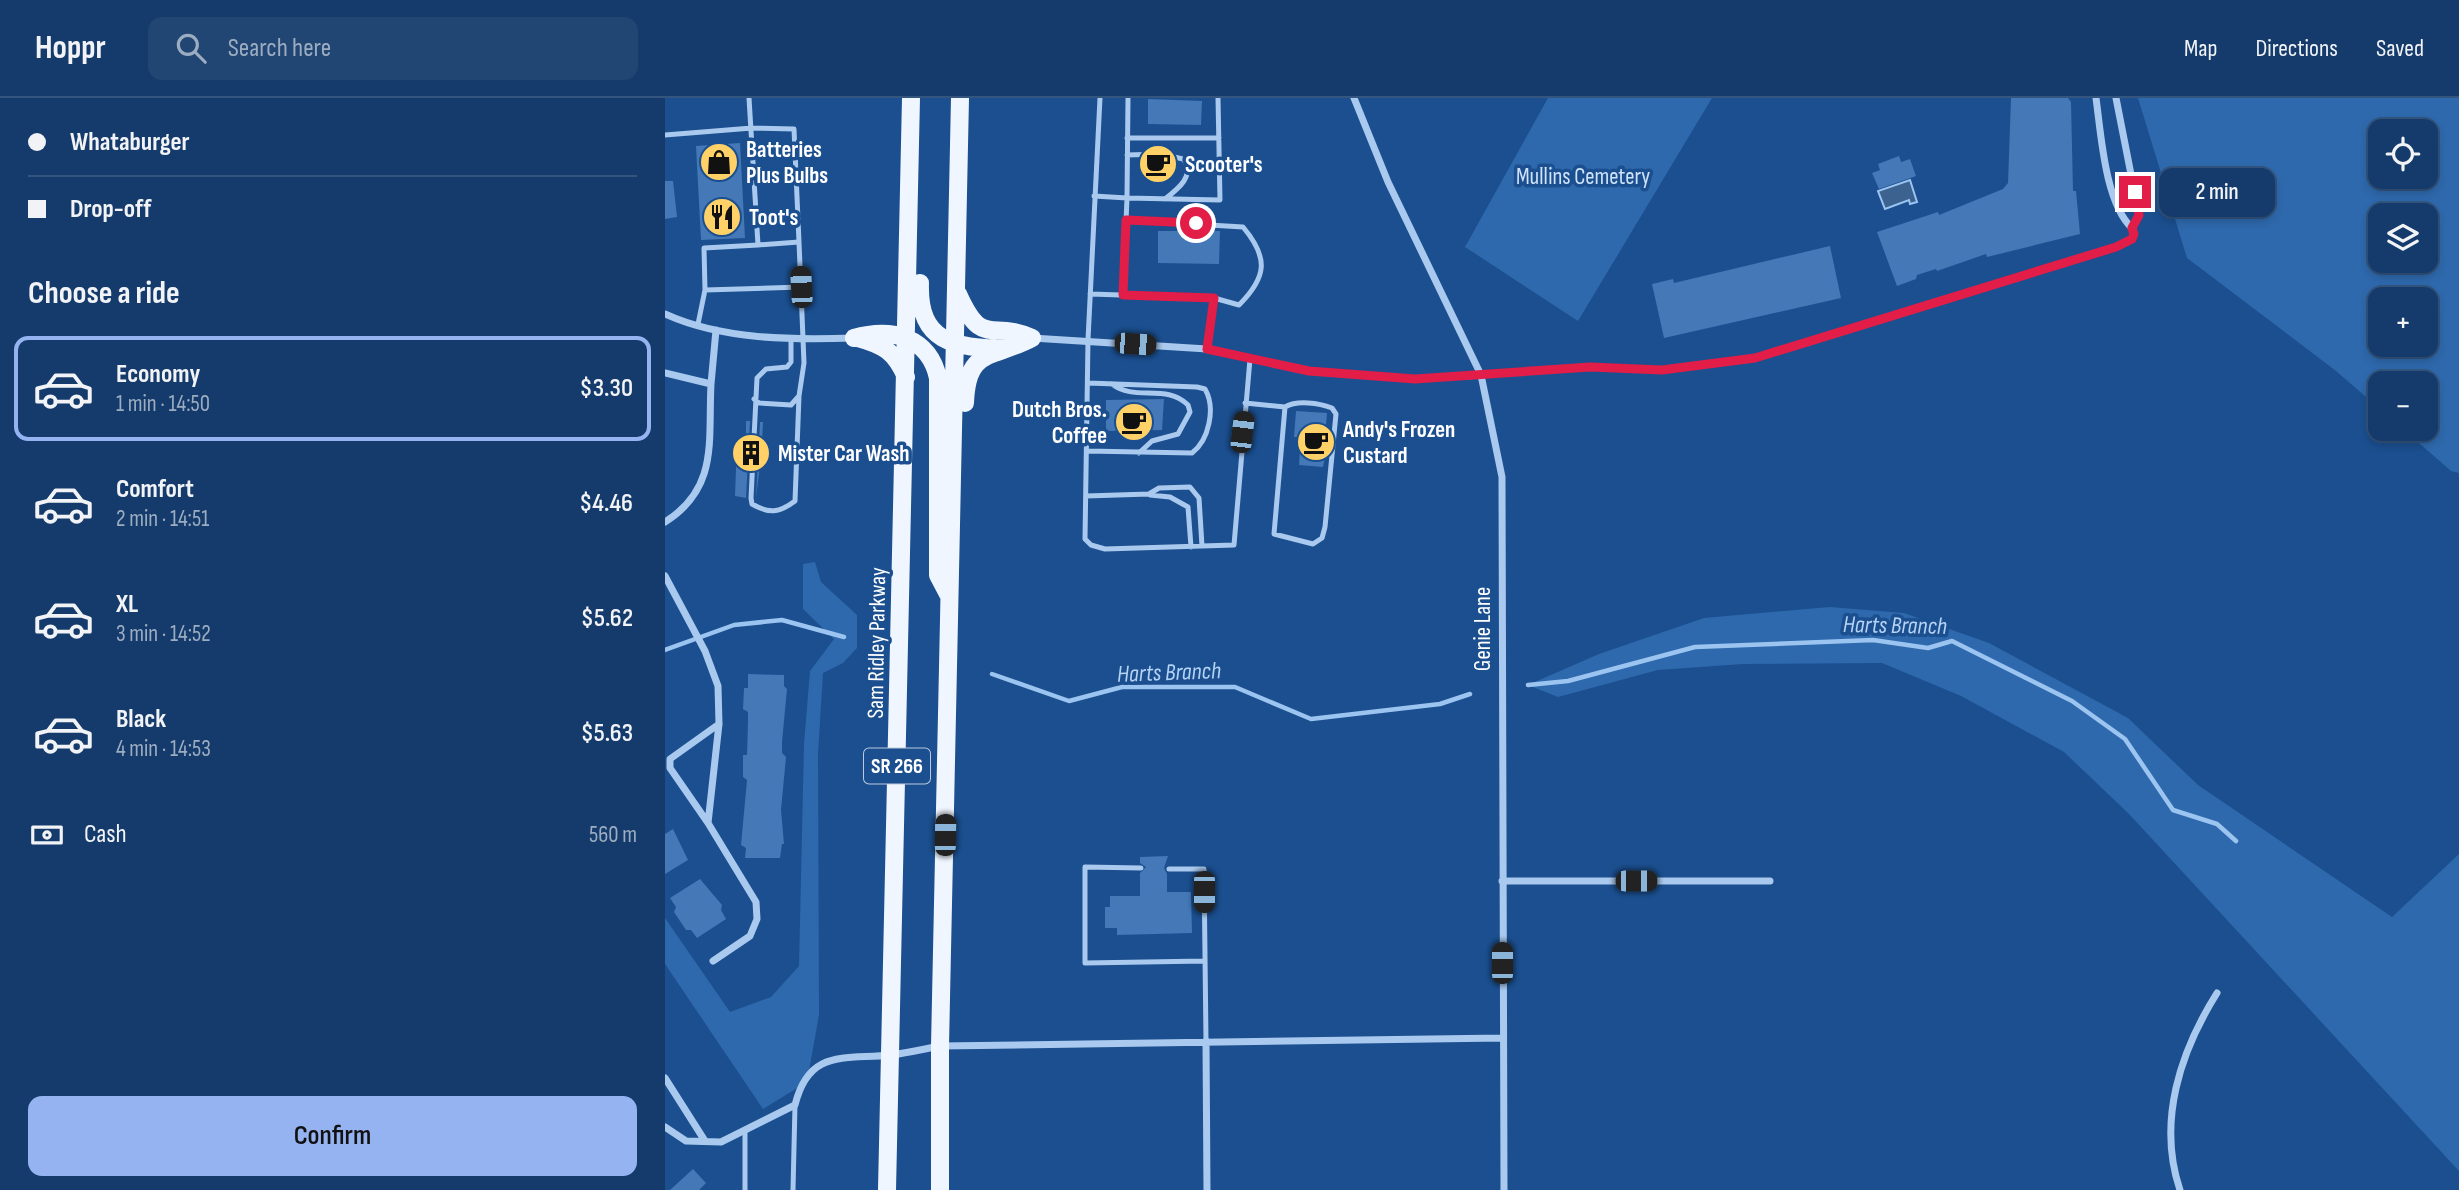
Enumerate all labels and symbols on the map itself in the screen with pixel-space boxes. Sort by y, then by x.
place label: Batteries Plus Bulbs [746,136,828,190]
shop icon: Batteries Plus Bulbs [698,141,740,183]
cafe icon: Scooter's [1137,143,1179,185]
place label: Scooter's [1185,151,1263,179]
park label: Mullins Cemetery [1516,163,1650,191]
callout: 2 min [2159,168,2275,217]
route end [2119,176,2151,208]
restaurant icon: Toot's [701,196,743,238]
place label: Toot's [749,204,798,232]
route start [1180,207,1212,239]
car [790,265,813,309]
car [1114,332,1157,356]
place label: Dutch Bros. Coffee [1012,396,1107,450]
cafe icon: Dutch Bros. Coffee [1113,401,1155,443]
car [1230,410,1255,454]
place label: Andy's Frozen Custard [1342,416,1455,470]
cafe icon: Andy's Frozen Custard [1295,421,1337,463]
building icon: Mister Car Wash [730,432,772,474]
place label: Mister Car Wash [778,440,910,468]
street label: Sam Ridley Parkway [862,567,892,719]
street label: Genie Lane [1469,587,1497,671]
water label: Harts Branch [1843,610,1947,641]
water label: Harts Branch [1117,656,1222,689]
road number: SR 266 [864,748,930,784]
car [935,814,956,856]
car [1194,871,1215,913]
car [1616,871,1658,892]
car [1492,942,1513,984]

